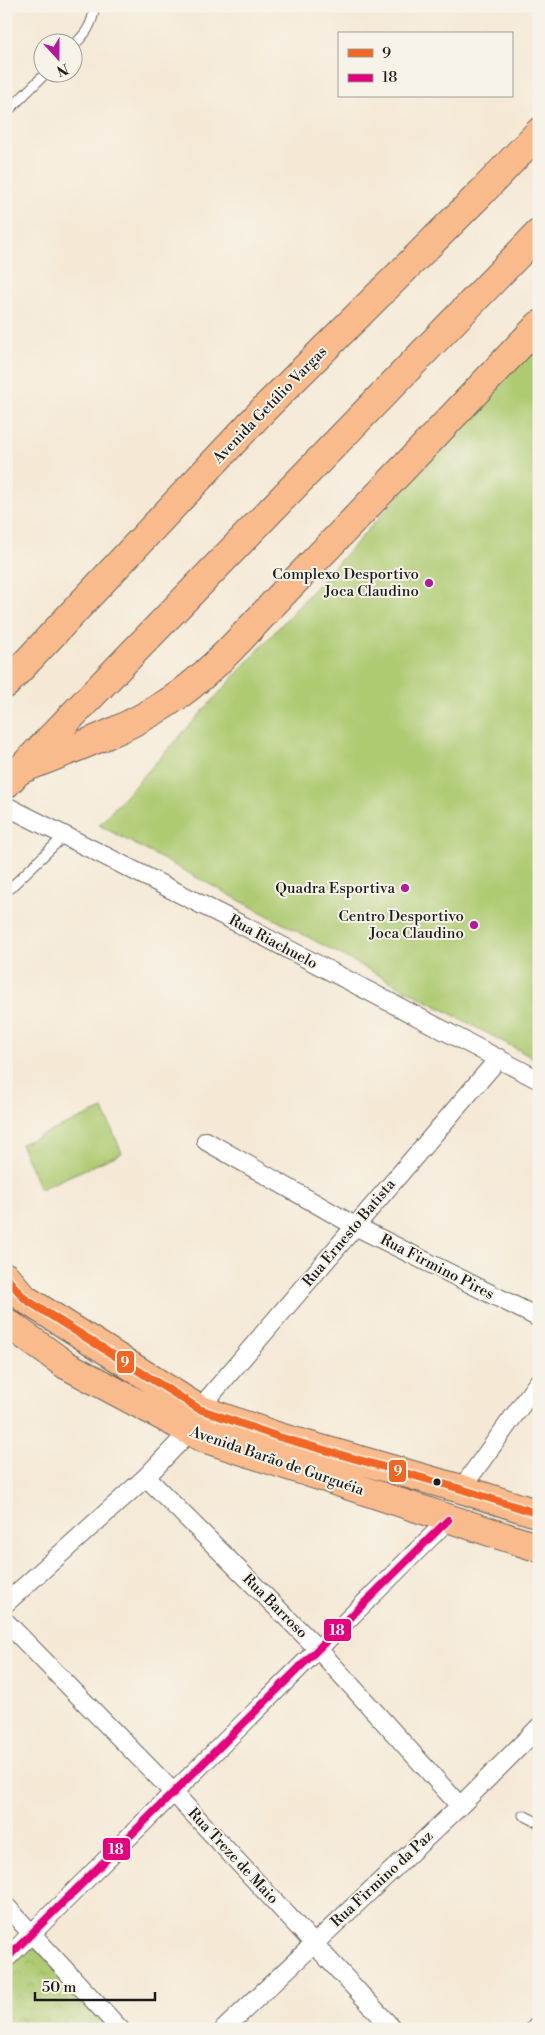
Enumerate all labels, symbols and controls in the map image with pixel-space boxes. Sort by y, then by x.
north arrow [32,32,82,82]
legend [338,32,512,98]
text: 9 [382,44,391,63]
text: N [54,59,71,80]
text: 18 [382,68,397,87]
street label: Avenida Getúlio Vargas [208,342,331,469]
place label: Complexo Desportivo Joca Claudino [272,565,419,601]
marker: Complexo Desportivo Joca Claudino [423,577,435,589]
place label: Quadra Esportiva [275,879,395,898]
marker: Quadra Esportiva [399,882,411,894]
place label: Centro Desportivo Joca Claudino [338,907,464,943]
street label: Rua Riachuelo [225,911,321,973]
marker: Centro Desportivo Joca Claudino [468,919,480,931]
street label: Rua Ernesto Batista [298,1175,400,1291]
street label: Rua Firmino Pires [377,1230,497,1304]
line badge: 9 [116,1350,135,1374]
text: 9 [121,1354,130,1372]
street label: Avenida Barão de Gurguéia [187,1422,367,1500]
line badge: 9 [388,1459,407,1483]
text: 9 [394,1463,403,1481]
unlabelled marker [432,1477,442,1487]
street label: Rua Barroso [238,1569,312,1643]
line badge: 18 [323,1618,352,1642]
text: 18 [329,1622,345,1640]
street label: Rua Treze de Maio [184,1804,282,1908]
street label: Rua Firmino da Paz [327,1827,437,1931]
line badge: 18 [102,1837,131,1861]
text: 18 [108,1841,124,1859]
scale bar [35,1970,155,2002]
text: 50 m [42,1978,76,1997]

